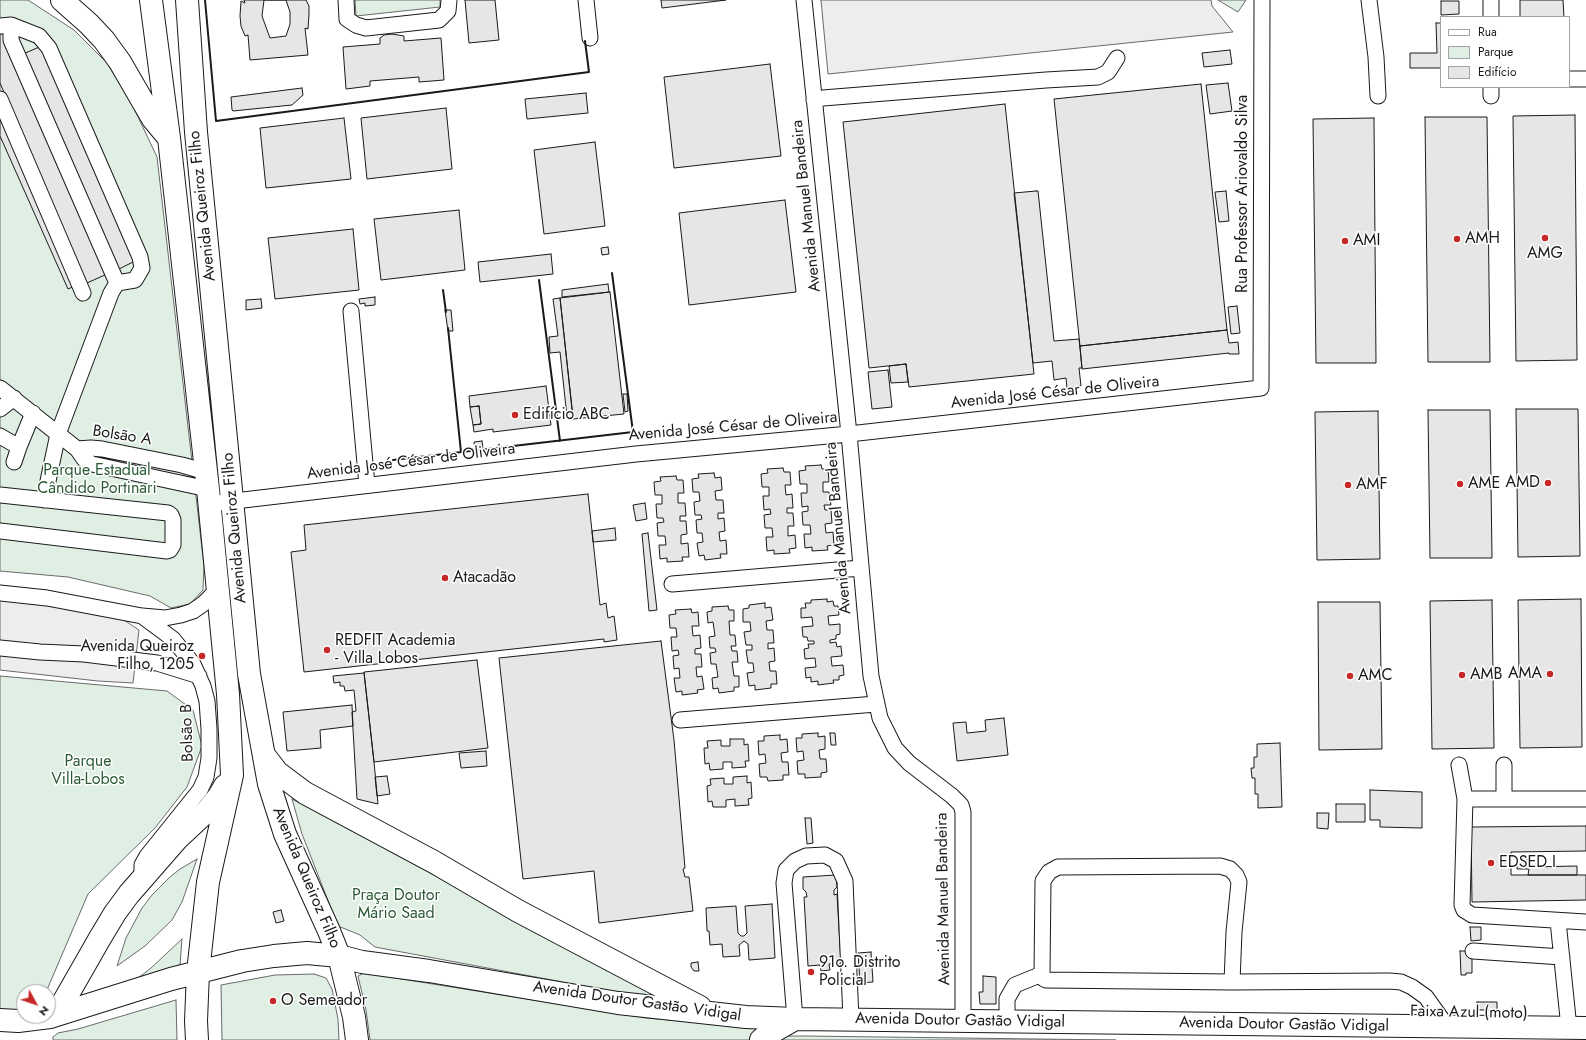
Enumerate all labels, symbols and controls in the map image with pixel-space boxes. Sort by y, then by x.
legend [1440,16,1570,88]
text: Rua [1478,23,1497,41]
text: Parque [1478,43,1513,61]
text: Edifício [1478,63,1517,81]
street label: Rua Professor Ariovaldo Silva [1233,95,1253,293]
street label: Avenida Manuel Bandeira [788,119,826,293]
street label: Avenida Queiroz Filho [186,130,220,282]
place label: AMH [1465,229,1500,249]
place label: AMI [1353,231,1380,251]
marker: AMG [1540,233,1550,243]
marker: AMH [1452,234,1462,244]
marker: AMI [1340,236,1350,246]
place label: AMG [1527,244,1563,264]
street label: Avenida José César de Oliveira [950,372,1160,414]
place label: Edifício ABC [523,405,610,425]
street label: Avenida José César de Oliveira [628,408,838,446]
marker: Edifício ABC [510,410,520,420]
street label: Bolsão A [91,422,153,450]
street label: Avenida José César de Oliveira [306,440,516,484]
street label: Avenida Manuel Bandeira [822,441,856,615]
street label: Avenida Queiroz Filho [219,452,251,604]
park label: Parque Estadual Cândido Portinari [37,461,157,499]
place label: AMD [1506,473,1540,493]
place label: AME [1468,474,1500,494]
place label: AMF [1356,475,1388,495]
marker: AMD [1543,478,1553,488]
marker: AME [1455,479,1465,489]
marker: AMF [1343,480,1353,490]
place label: Atacadão [453,568,516,588]
marker: Atacadão [440,573,450,583]
place label: REDFIT Academia - Villa Lobos [335,631,455,669]
place label: Avenida Queiroz Filho, 1205 [80,637,194,675]
marker: REDFIT Academia - Villa Lobos [322,645,332,655]
marker: Avenida Queiroz Filho, 1205 [197,651,207,661]
place label: AMA [1508,664,1542,684]
place label: AMB [1470,665,1502,685]
place label: AMC [1358,666,1392,686]
marker: AMA [1545,669,1555,679]
marker: AMB [1457,670,1467,680]
marker: AMC [1345,671,1355,681]
street label: Bolsão B [177,704,199,762]
park label: Parque Villa-Lobos [51,752,125,790]
street label: Avenida Queiroz Filho [268,805,344,951]
street label: Avenida Manuel Bandeira [933,812,955,986]
place label: EDSED I [1499,853,1556,873]
marker: EDSED I [1486,858,1496,868]
park label: Praça Doutor Mário Saad [352,886,440,924]
place label: 91o. Distrito Policial [819,953,901,991]
marker: 91o. Distrito Policial [806,967,816,977]
street label: Avenida Doutor Gastão Vidigal [532,978,742,1026]
north arrow [16,984,56,1024]
place label: O Semeador [281,991,367,1011]
marker: O Semeador [268,996,278,1006]
street label: Faixa Azul (moto) [1410,1002,1528,1024]
text: N [35,1003,53,1020]
street label: Avenida Doutor Gastão Vidigal [855,1010,1065,1032]
street label: Avenida Doutor Gastão Vidigal [1179,1014,1389,1036]

